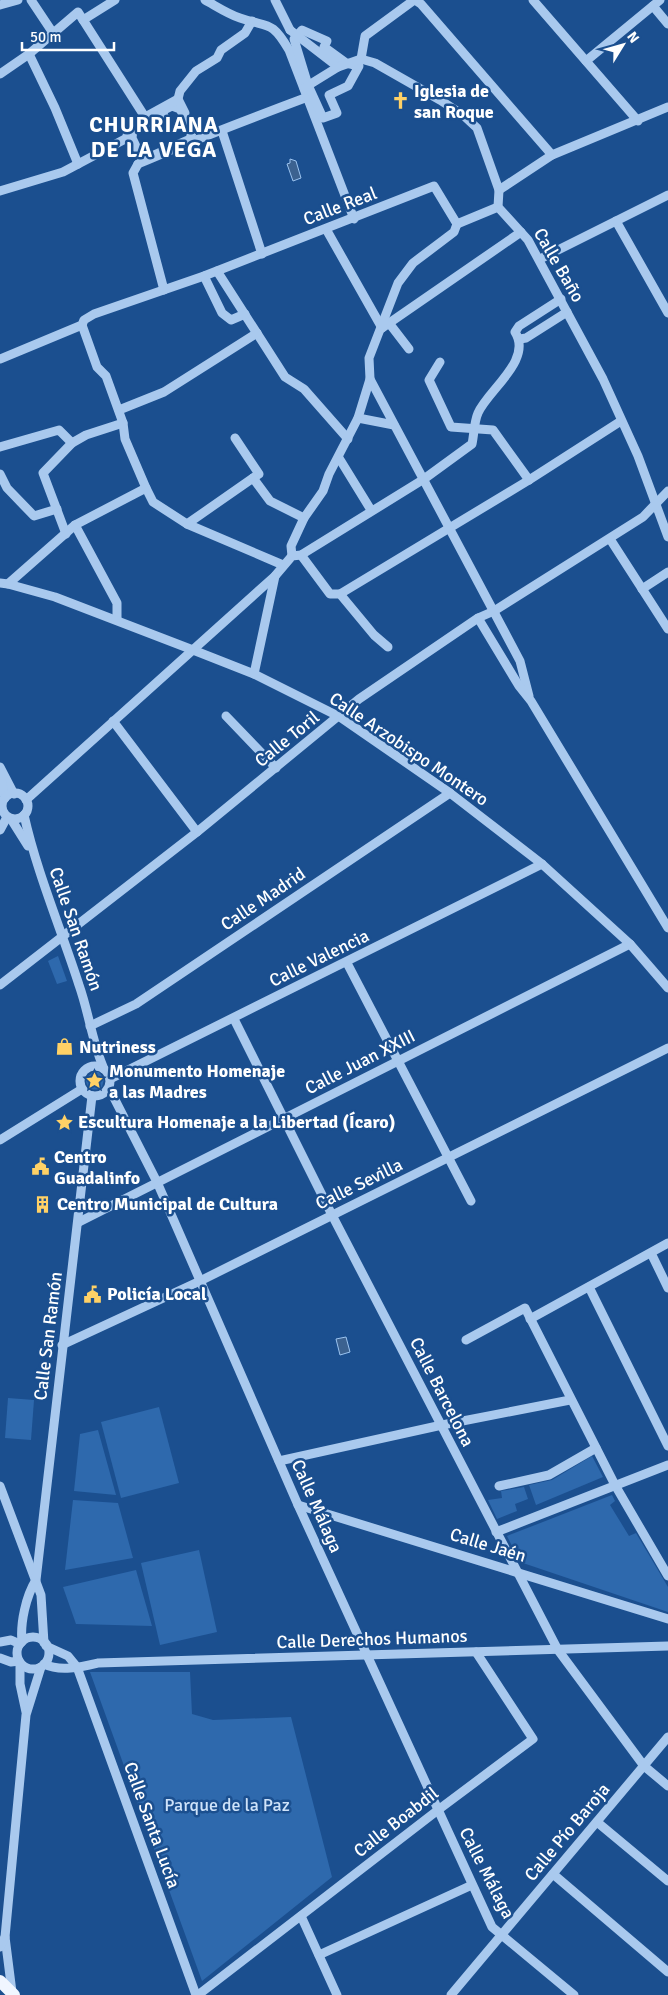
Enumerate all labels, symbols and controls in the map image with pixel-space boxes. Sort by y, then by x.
scale bar [22,20,115,52]
north arrow [598,20,648,70]
text: 50 m [30,28,61,46]
text: N [623,28,643,46]
place label: Iglesia de san Roque [414,80,494,123]
church icon: Iglesia de san Roque [390,91,410,111]
district label: CHURRIANA DE LA VEGA [89,111,219,163]
street label: Calle Real [300,182,380,230]
street label: Calle Baño [529,224,589,306]
street label: Calle Arzobispo Montero [325,687,493,811]
street label: Calle Toril [250,706,324,772]
street label: Calle Madrid [216,863,310,935]
street label: Calle San Ramón [45,864,107,994]
street label: Calle Valencia [265,924,373,992]
street label: Calle Juan XXIII [301,1025,419,1099]
place label: Nutriness [79,1036,156,1058]
shop icon: Nutriness [55,1037,75,1057]
place label: Monumento Homenaje a las Madres [109,1060,285,1103]
place icon: Monumento Homenaje a las Madres [85,1071,105,1091]
place label: Escultura Homenaje a la Libertad (Ícaro) [78,1111,395,1133]
place icon: Escultura Homenaje a la Libertad (Ícaro) [54,1112,74,1132]
place label: Centro Guadalinfo [54,1146,140,1189]
street label: Calle Sevilla [312,1153,406,1215]
public building icon: Centro Guadalinfo [30,1157,50,1177]
place label: Centro Municipal de Cultura [57,1193,278,1215]
building icon: Centro Municipal de Cultura [33,1194,53,1214]
street label: Calle San Ramón [29,1271,67,1401]
place label: Policía Local [107,1283,207,1305]
public building icon: Policía Local [83,1284,103,1304]
street label: Calle Barcelona [405,1333,479,1451]
street label: Calle Málaga [287,1456,347,1556]
street label: Calle Jaén [447,1523,529,1567]
street label: Calle Derechos Humanos [276,1625,468,1653]
street label: Calle Santa Lucía [119,1759,185,1891]
street label: Calle Pío Baroja [520,1778,614,1886]
street label: Calle Boabdil [349,1782,443,1862]
park label: Parque de la Paz [164,1794,290,1816]
street label: Calle Málaga [455,1824,519,1922]

